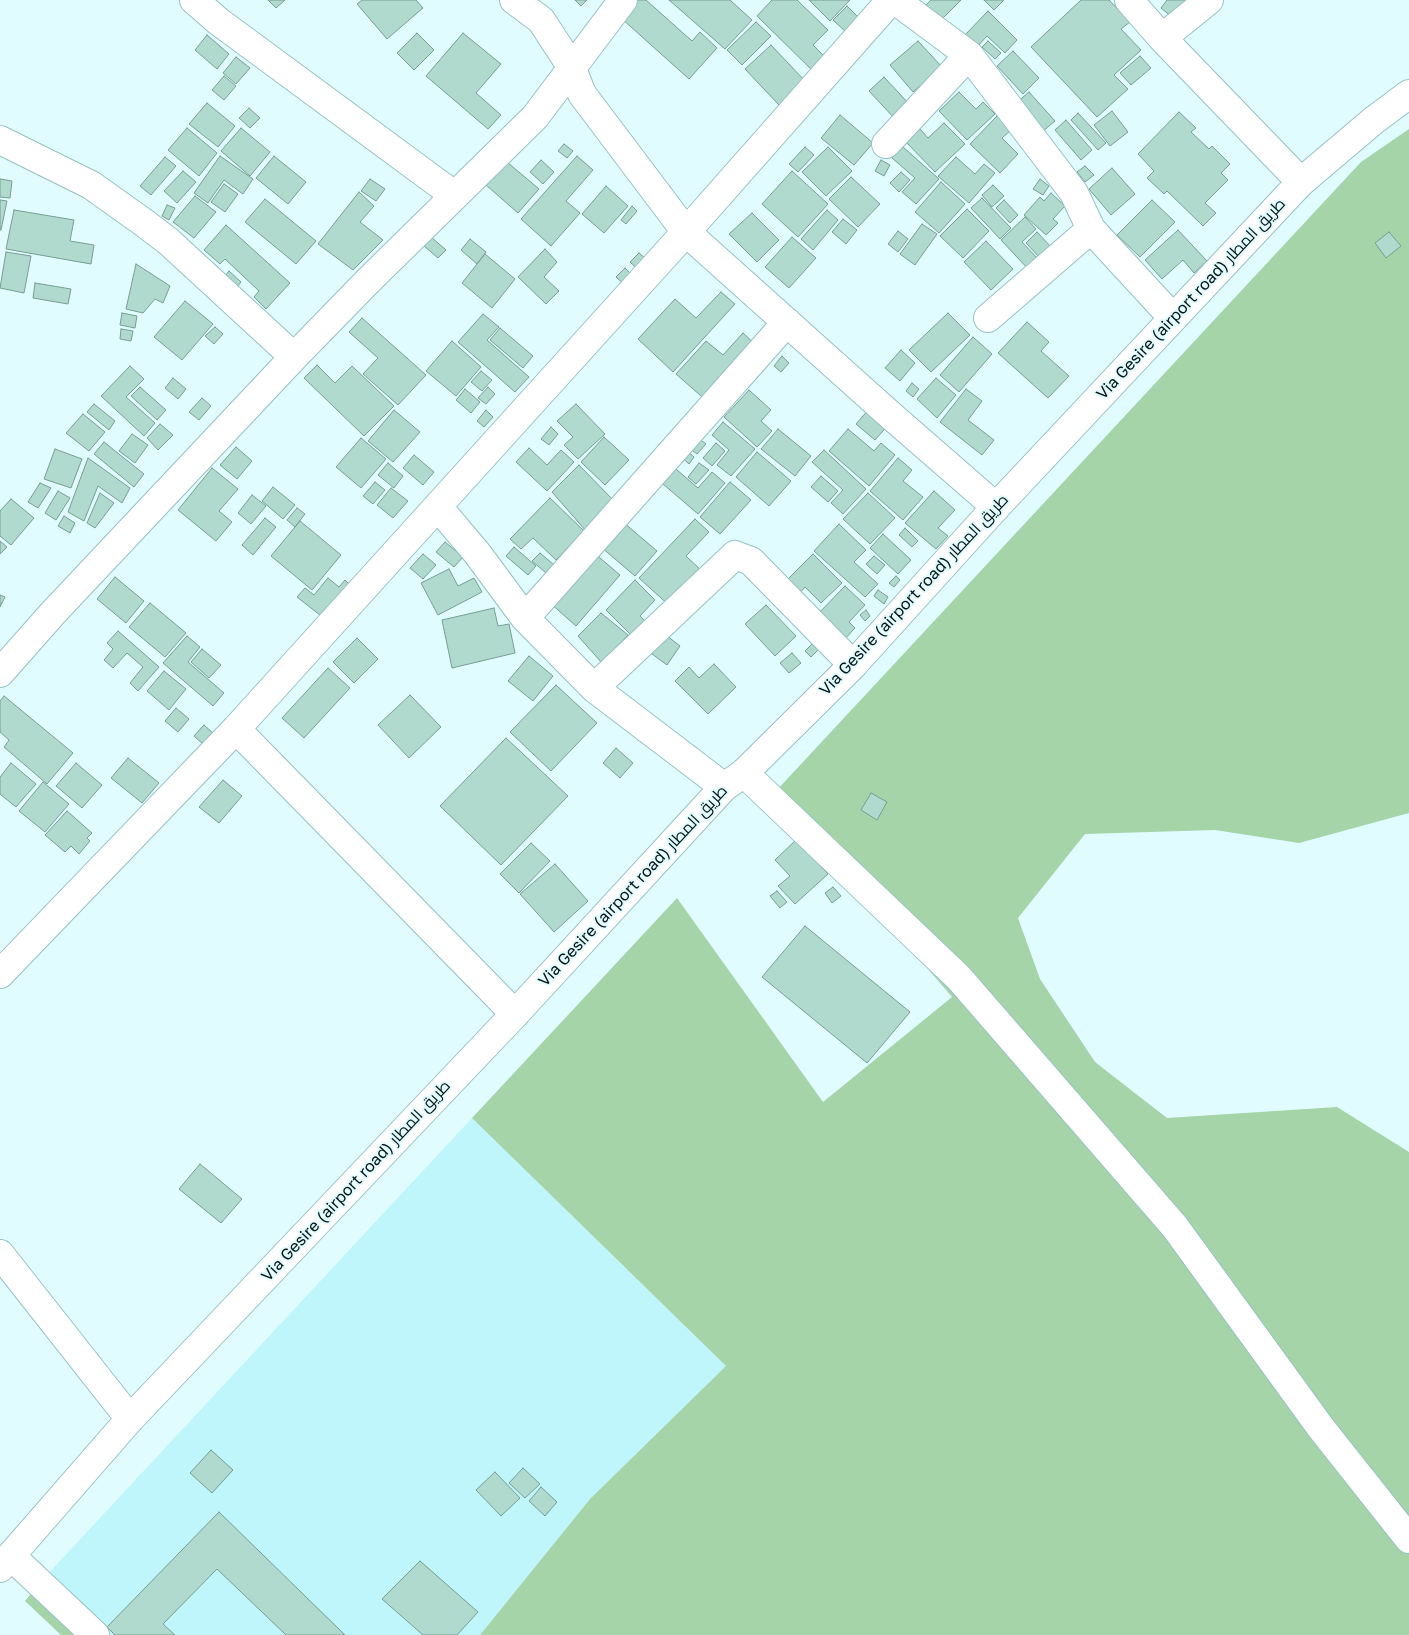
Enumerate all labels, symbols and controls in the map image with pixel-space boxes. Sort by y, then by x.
street label: Via Gesire (airport road) طريق المطار [1092,194,1290,404]
street label: Via Gesire (airport road) طريق المطار [815,490,1013,700]
street label: Via Gesire (airport road) طريق المطار [534,781,732,991]
street label: Via Gesire (airport road) طريق المطار [257,1076,455,1286]

